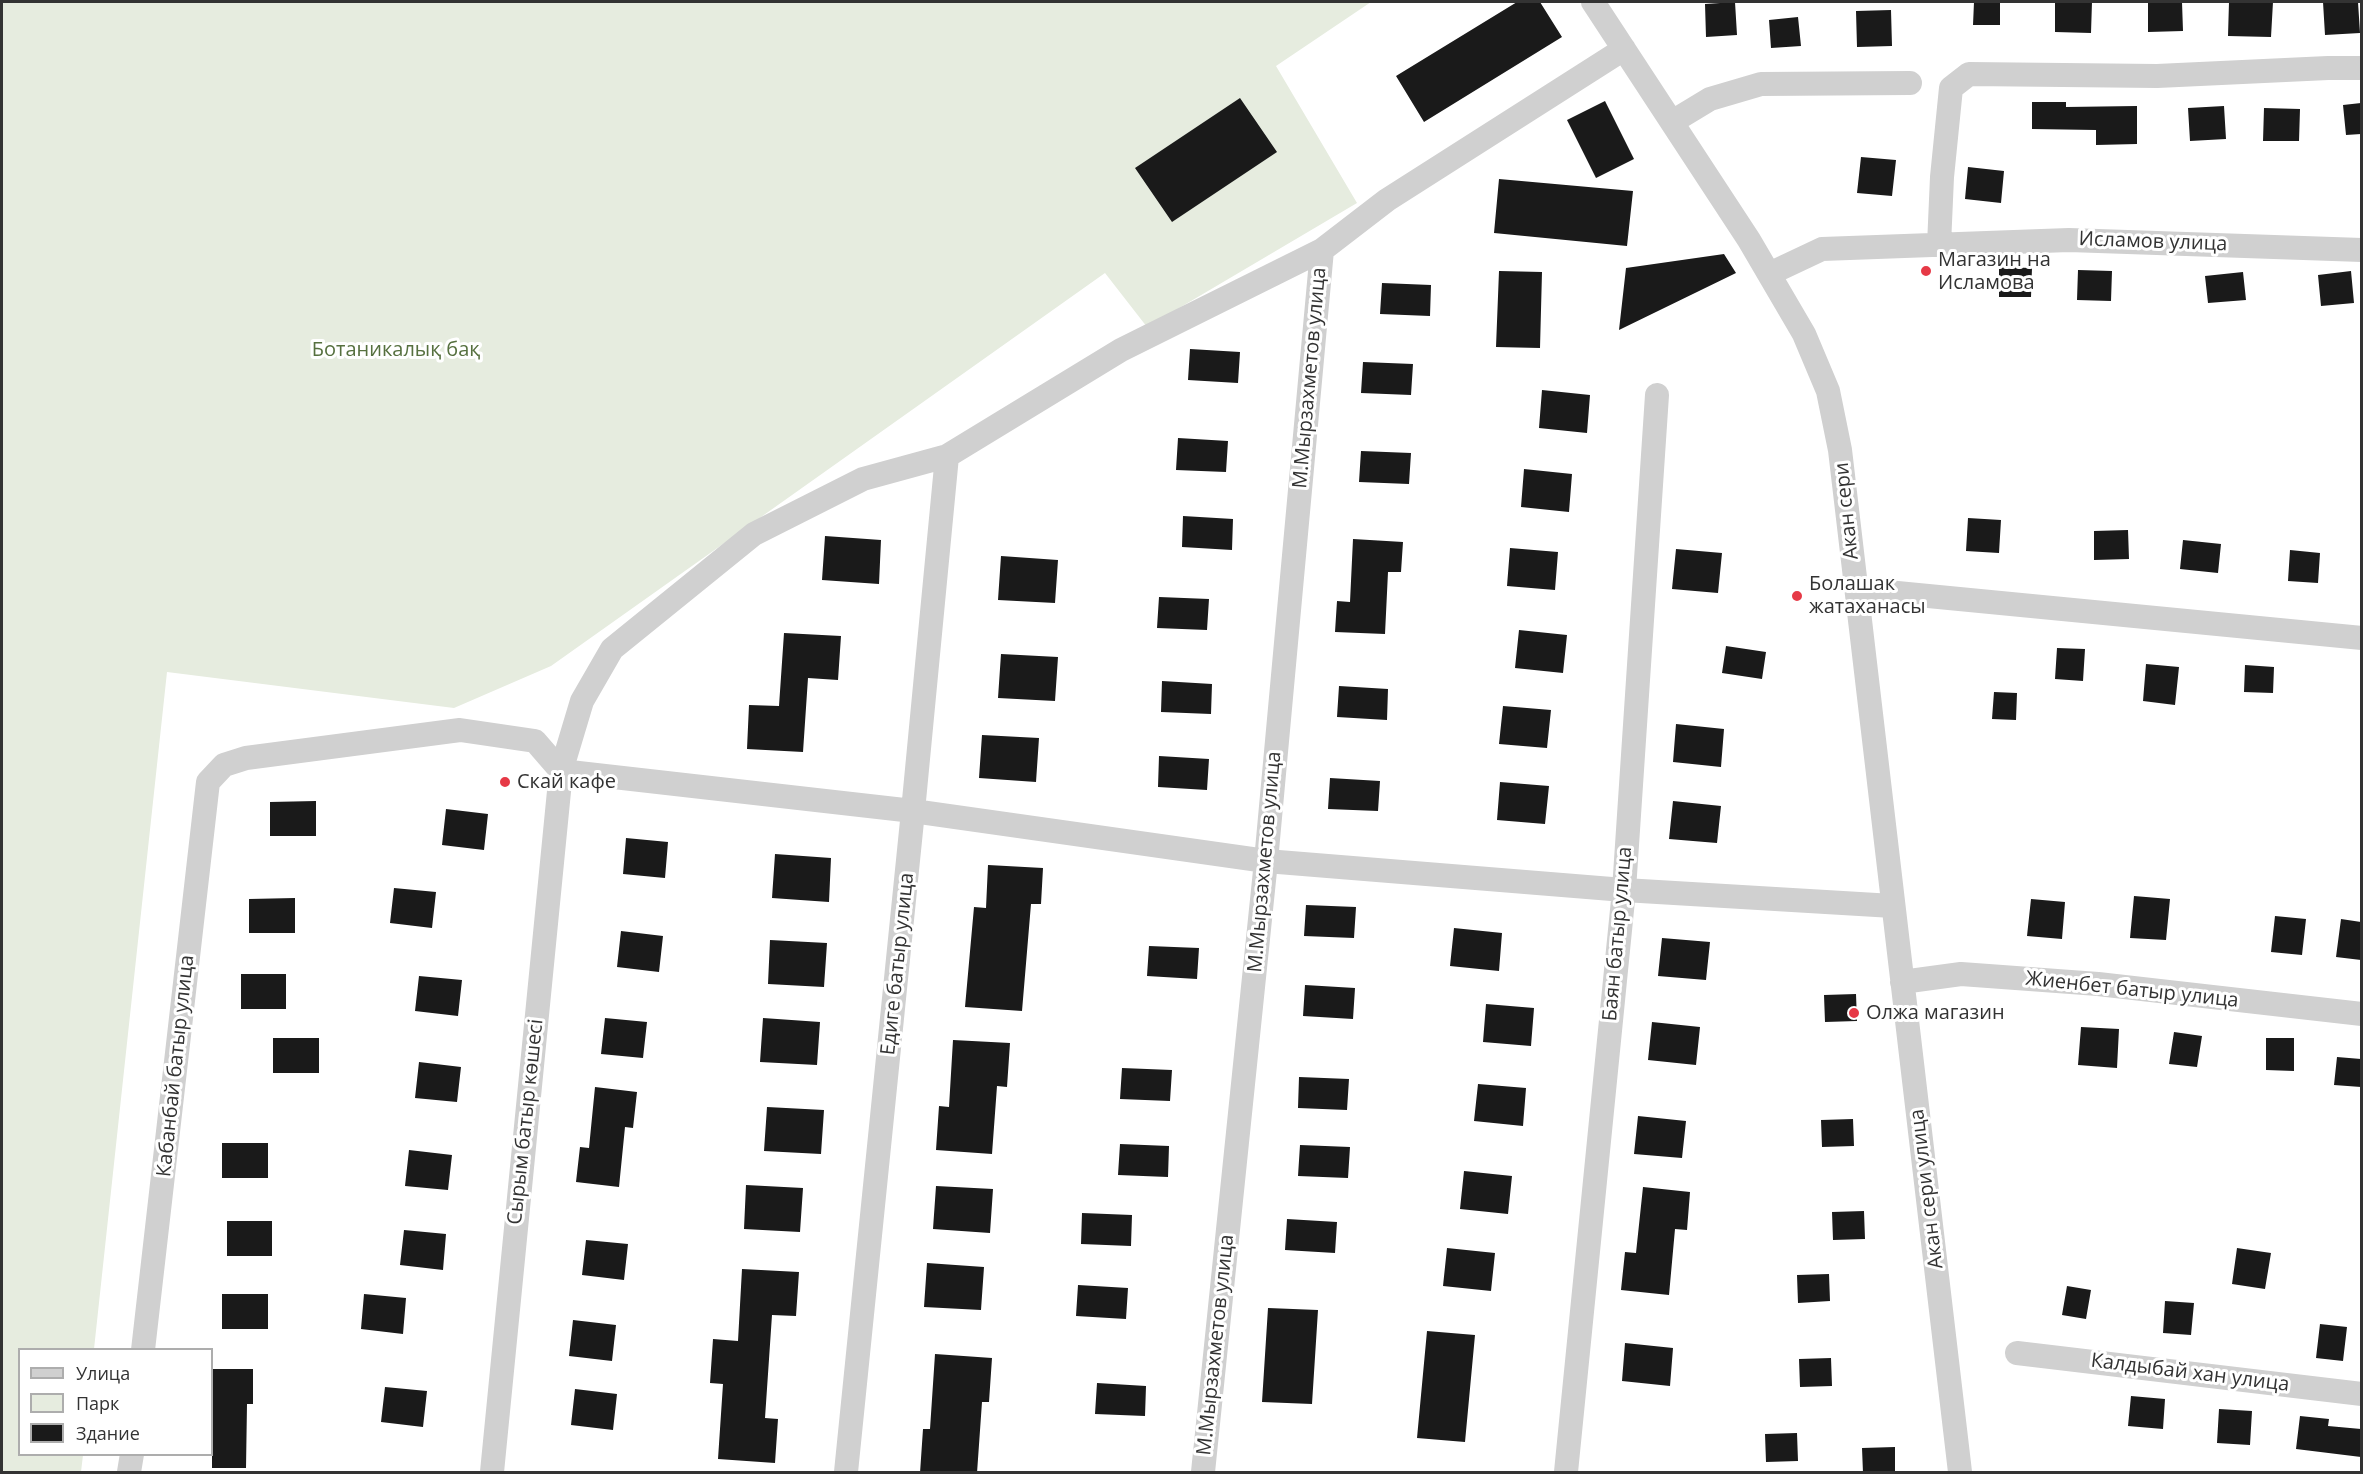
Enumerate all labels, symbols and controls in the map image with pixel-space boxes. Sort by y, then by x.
street label: Исламов улица [2078,227,2228,257]
place label: Магазин на Исламова [1938,248,2051,295]
marker: Магазин на Исламова [1919,264,1933,278]
street label: М.Мырзахметов улица [1288,266,1332,490]
park label: Ботаникалық бақ [312,338,480,362]
street label: Акан сери [1830,461,1864,561]
place label: Болашак жатаханасы [1809,572,1926,619]
marker: Болашак жатаханасы [1790,589,1804,603]
street label: М.Мырзахметов улица [1243,750,1287,974]
place label: Скай кафе [517,770,616,794]
marker: Скай кафе [498,775,512,789]
street label: Баян батыр улица [1598,846,1638,1022]
street label: Едиге батыр улица [876,872,920,1056]
street label: Кабанбай батыр улица [152,954,200,1178]
street label: Жиенбет батыр улица [2024,967,2240,1013]
place label: Олжа магазин [1866,1001,2005,1025]
marker: Олжа магазин [1847,1006,1861,1020]
street label: Сырым батыр көшесі [503,1018,549,1226]
street label: Акан сери улица [1905,1108,1949,1270]
street label: М.Мырзахметов улица [1192,1233,1240,1457]
legend [18,1348,213,1456]
street label: Калдыбай хан улица [2089,1349,2291,1397]
text: Улица [76,1361,130,1385]
text: Парк [76,1391,119,1415]
text: Здание [76,1421,140,1445]

